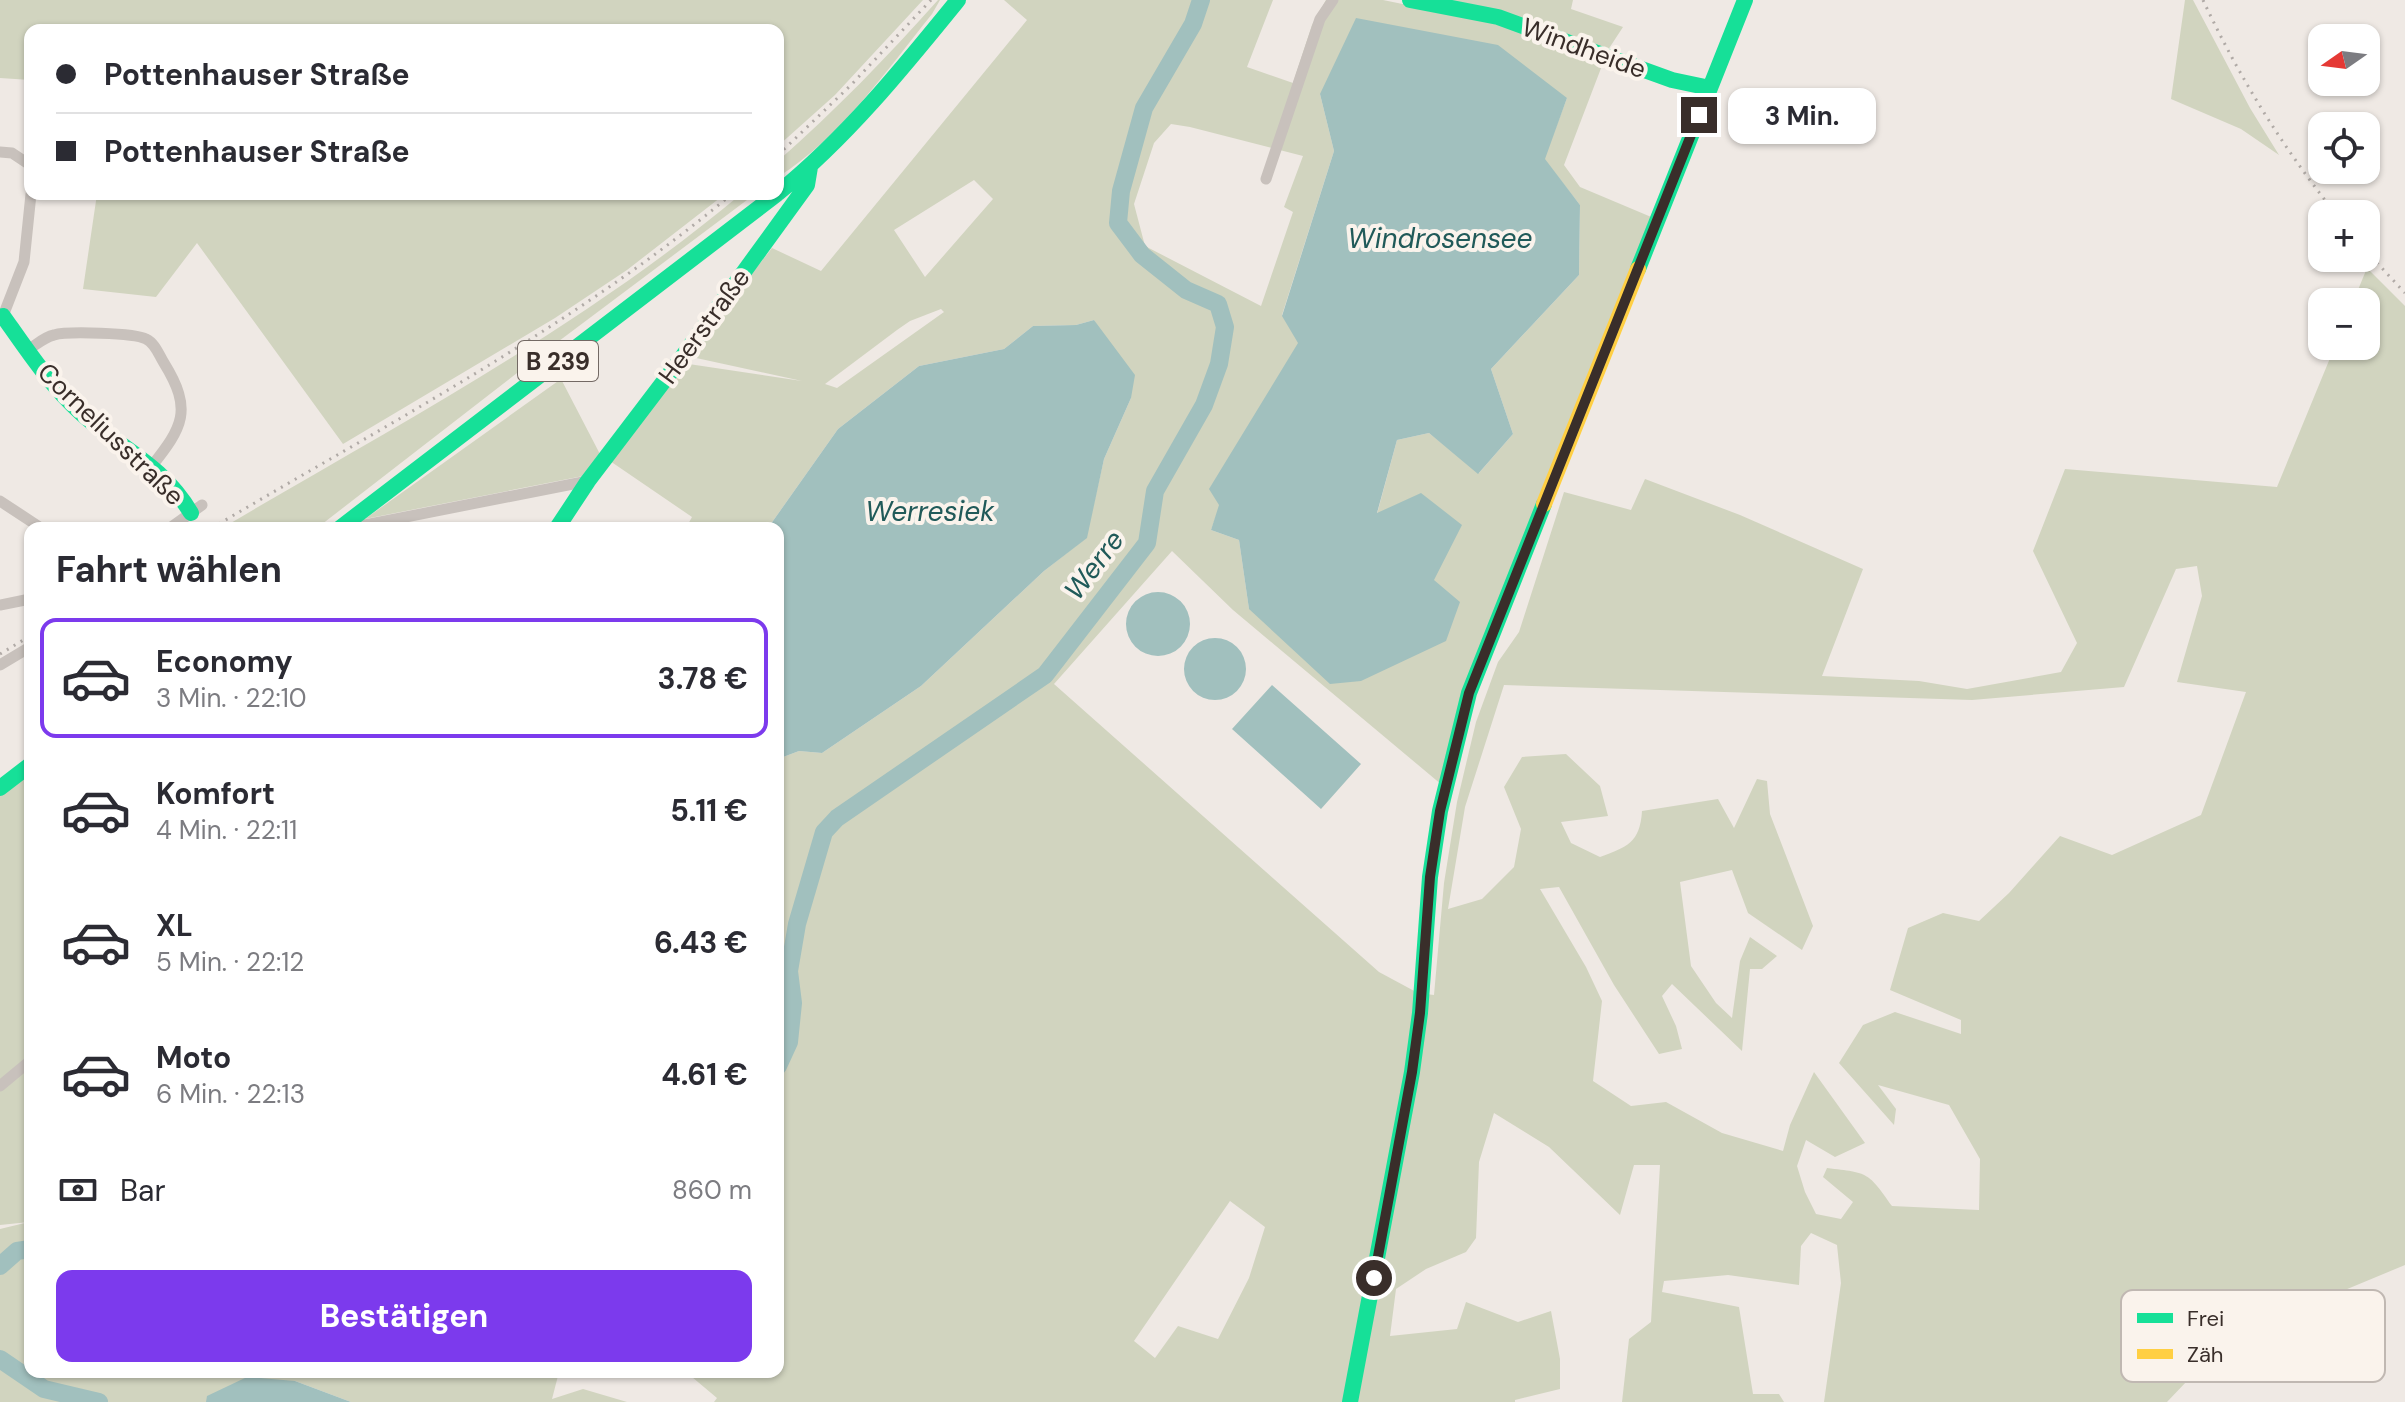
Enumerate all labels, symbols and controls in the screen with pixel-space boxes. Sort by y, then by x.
street label: Windheide [1517,10,1651,86]
north arrow [2308,24,2380,96]
map controls [2308,24,2380,360]
text: Pottenhauser Straße [104,55,410,94]
callout: 3 Min. [1727,87,1875,143]
route end [1681,97,1717,133]
text: 3 Min. [1765,99,1839,133]
button: locate [2308,112,2380,184]
text: Pottenhauser Straße [104,132,410,171]
button: + [2308,200,2380,272]
water label: Windrosensee [1348,220,1532,257]
street label: Heerstraße [651,261,757,391]
button: − [2308,288,2380,360]
road number: B 239 [518,341,598,381]
street label: Corneliusstraße [30,355,192,513]
water label: Werresiek [865,493,995,530]
water label: Werre [1056,523,1132,607]
text: Fahrt wählen [56,546,282,593]
icon: car [60,642,132,714]
text: Economy [156,642,293,681]
text: 3.78 € [658,659,748,698]
text: 3 Min. · 22:10 [156,681,307,715]
icon: car [60,774,132,846]
text: Komfort [156,774,275,813]
text: 5.11 € [670,791,748,830]
text: 4 Min. · 22:11 [156,813,297,847]
icon: car [60,906,132,978]
text: XL [156,906,193,945]
text: 6.43 € [654,923,748,962]
text: 5 Min. · 22:12 [156,945,304,979]
icon: car [60,1038,132,1110]
text: Moto [156,1038,231,1077]
text: 4.61 € [661,1055,748,1094]
text: 6 Min. · 22:13 [156,1077,305,1111]
icon: cash [56,1168,100,1212]
text: Bar [120,1171,166,1210]
text: 860 m [672,1173,752,1207]
route start [1356,1260,1392,1296]
button: Bestätigen [56,1270,752,1362]
legend [2121,1290,2385,1382]
text: Frei [2187,1304,2224,1333]
text: Zäh [2187,1340,2224,1369]

